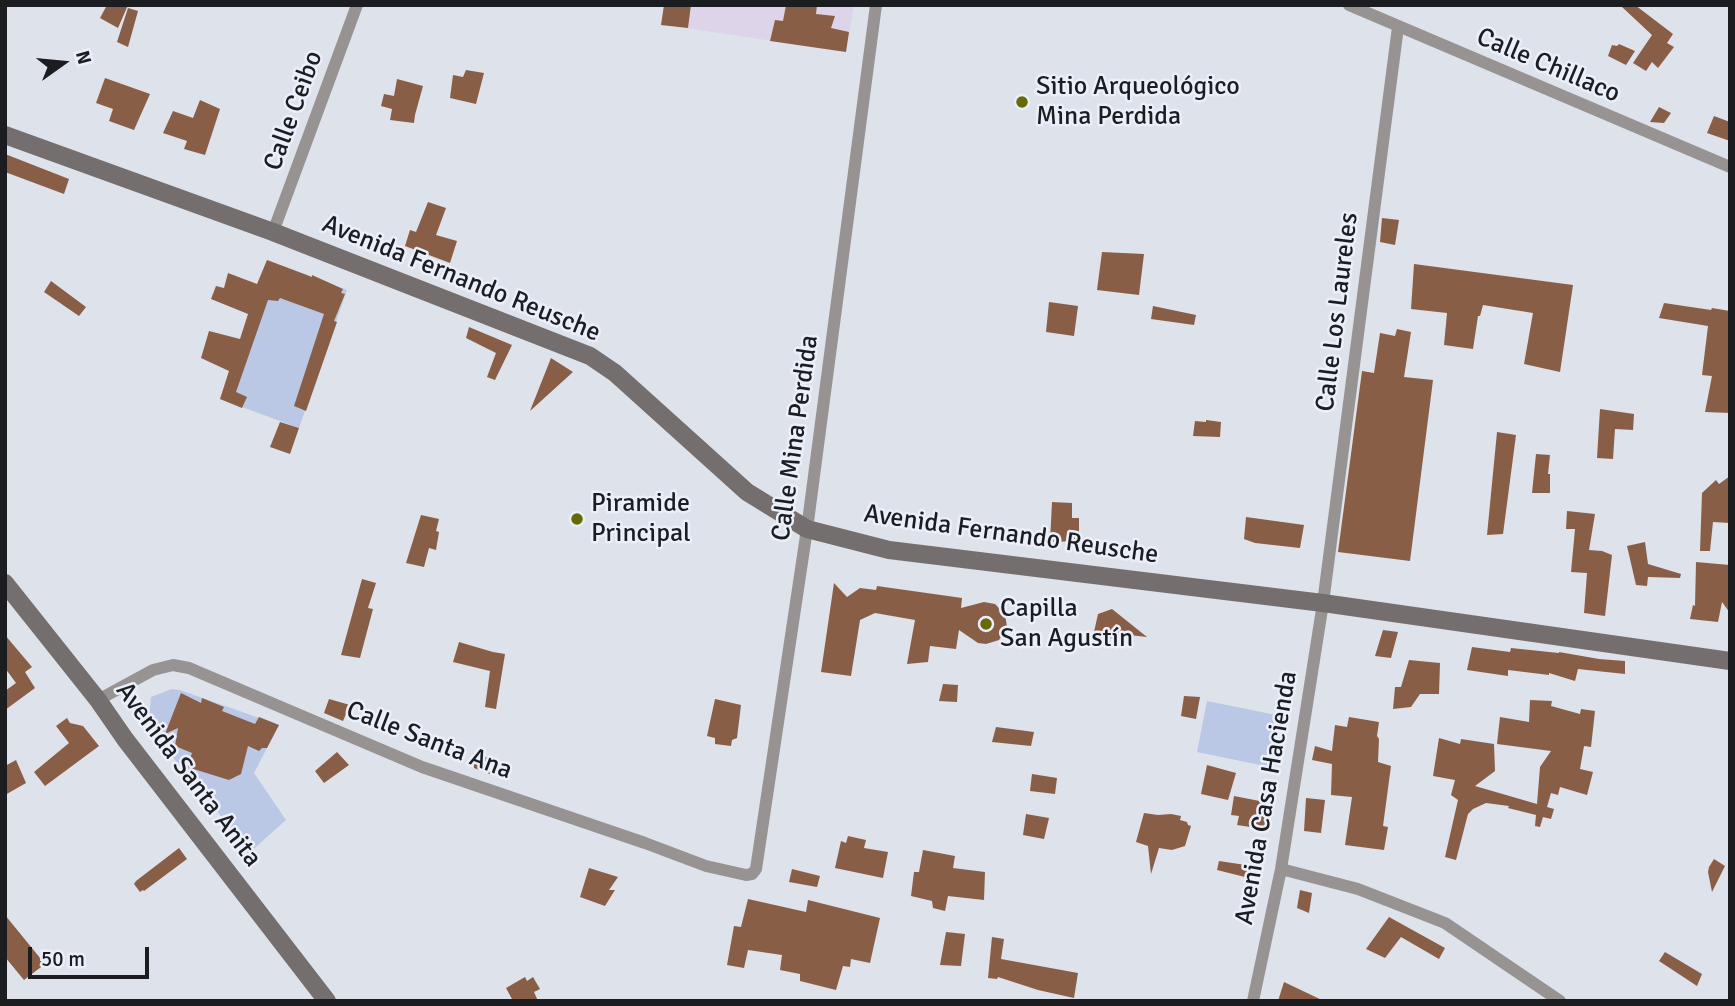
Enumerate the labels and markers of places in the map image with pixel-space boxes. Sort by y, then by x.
place label: Sitio Arqueológico Mina Perdida [1036,71,1240,132]
marker: Sitio Arqueológico Mina Perdida [1014,94,1030,110]
place label: Piramide Principal [591,488,691,550]
marker: Piramide Principal [569,511,585,527]
place label: Capilla San Agustín [1000,593,1133,654]
marker: Capilla San Agustín [978,616,994,632]

